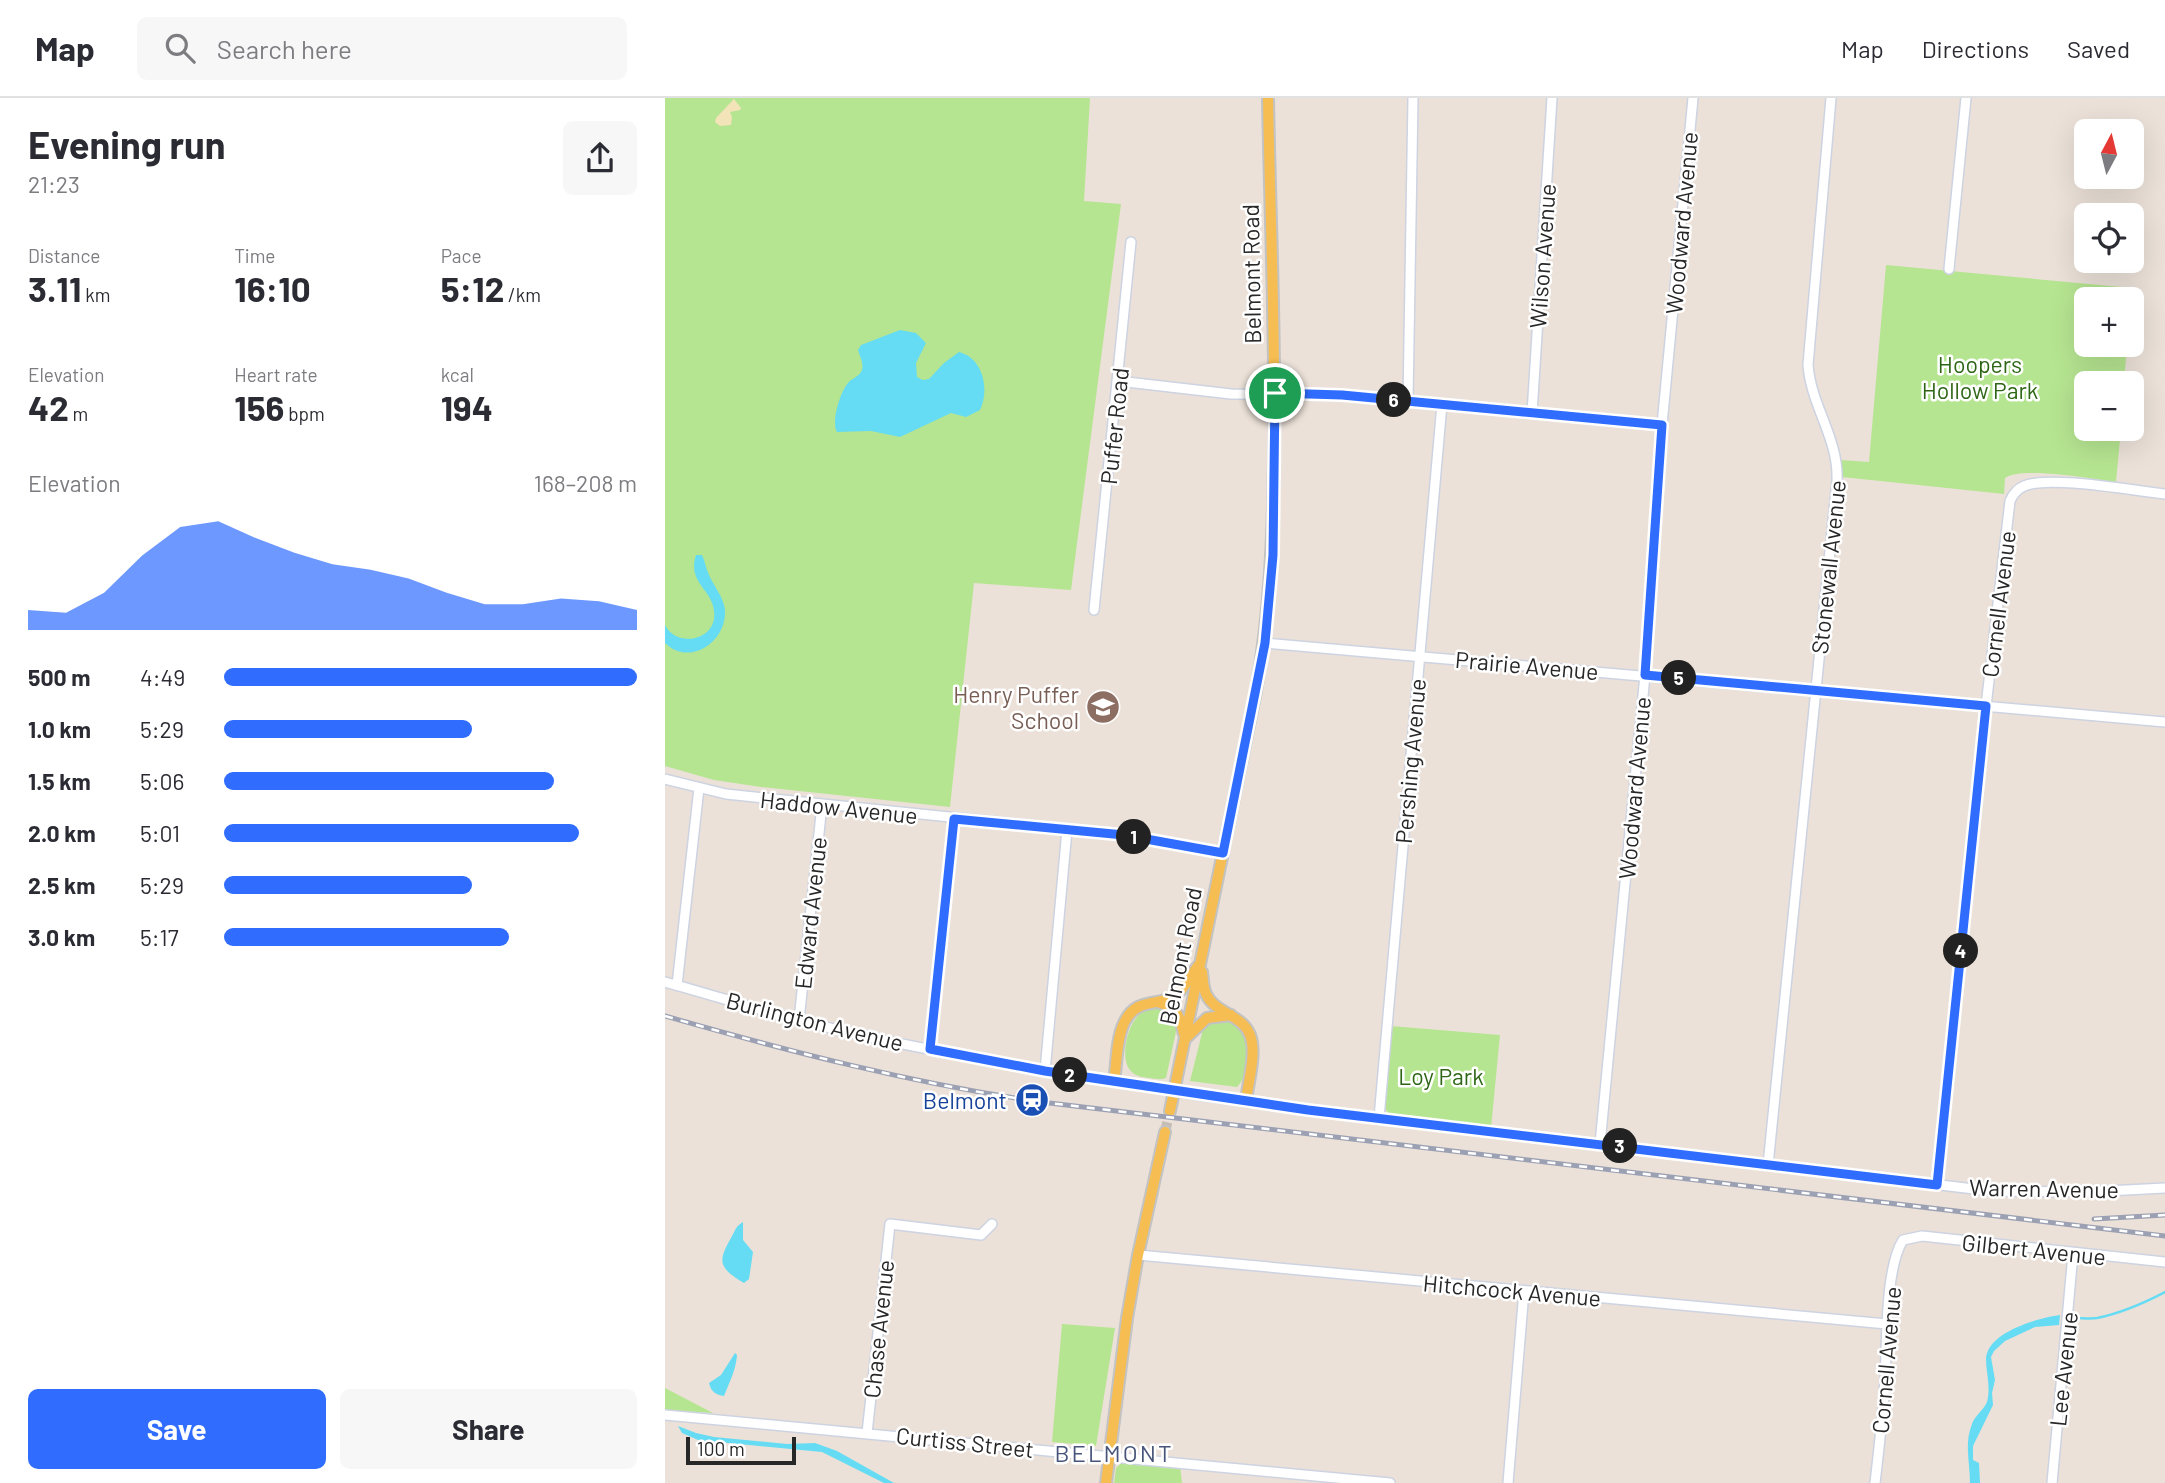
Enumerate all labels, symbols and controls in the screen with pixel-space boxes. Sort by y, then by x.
search box [137,17,627,80]
text: Map [35,28,95,68]
icon: search [161,29,199,67]
text: Search here [217,33,352,64]
text: Map [1841,34,1884,63]
text: Directions [1922,34,2029,63]
text: Saved [2067,34,2130,63]
north arrow [2074,119,2144,189]
map controls [2074,119,2144,441]
text: Evening run [28,121,226,167]
button: share [563,121,637,195]
street label: Woodward Avenue [1659,130,1703,316]
text: 21:23 [28,170,80,198]
street label: Wilson Avenue [1523,183,1561,329]
button: locate [2074,203,2144,273]
street label: Belmont Road [1236,204,1266,344]
text: Distance [28,244,100,267]
text: Time [234,244,275,267]
text: Pace [441,244,482,267]
text: 3.11 [28,267,81,309]
text: 16:10 [234,267,311,309]
text: 5:12 [441,267,504,309]
text: km [81,283,110,306]
text: /km [504,283,541,306]
button: + [2074,287,2144,357]
park label: Hoopers Hollow Park [1922,350,2038,404]
text: Elevation [28,363,105,386]
text: Heart rate [234,363,318,386]
text: kcal [441,363,474,386]
pin [1245,363,1305,423]
street label: Puffer Road [1094,366,1134,486]
button: − [2074,371,2144,441]
icon: arrive [1256,374,1294,412]
pin: 6 [1377,382,1411,418]
text: 42 [28,386,69,428]
text: 156 [234,386,284,428]
text: 194 [441,386,493,428]
text: 6 [1388,388,1399,411]
text: m [69,402,88,425]
text: bpm [284,402,325,425]
text: Elevation [28,469,121,497]
text: 168–208 m [534,469,637,497]
street label: Stonewall Avenue [1805,479,1851,655]
street label: Cornell Avenue [1975,529,2021,679]
street label: Prairie Avenue [1454,645,1600,685]
pin: 5 [1661,660,1697,696]
text: 500 m [28,663,90,691]
text: 4:49 [140,663,185,691]
text: 5 [1673,666,1684,689]
street label: Pershing Avenue [1389,677,1431,845]
place label: Henry Puffer School [953,680,1080,734]
school or university icon: Henry Puffer School [1084,688,1122,726]
street label: Woodward Avenue [1612,695,1656,881]
text: 1.0 km [28,715,91,743]
text: 5:29 [140,715,184,743]
text: 1.5 km [28,767,91,795]
text: 5:06 [140,767,184,795]
street label: Haddow Avenue [759,785,919,829]
text: 2.0 km [28,819,96,847]
text: 5:01 [140,819,180,847]
pin: 1 [1117,820,1151,854]
text: 1 [1130,825,1137,848]
street label: Edward Avenue [788,835,832,991]
text: 2.5 km [28,871,96,899]
text: 5:29 [140,871,184,899]
street label: Belmont Road [1153,885,1207,1027]
text: 3.0 km [28,923,95,951]
text: 5:17 [140,923,179,951]
pin: 4 [1943,934,1979,968]
text: 4 [1955,939,1966,962]
street label: Burlington Avenue [724,985,906,1057]
pin: 2 [1053,1058,1087,1093]
park label: Loy Park [1398,1062,1484,1090]
text: 2 [1064,1063,1075,1086]
station icon: Belmont [1013,1081,1051,1119]
place label: Belmont [923,1086,1007,1114]
pin: 3 [1602,1128,1637,1164]
text: 3 [1614,1134,1625,1157]
street label: Warren Avenue [1969,1173,2119,1203]
street label: Gilbert Avenue [1961,1228,2107,1270]
street label: Chase Avenue [857,1258,899,1400]
street label: Hitchcock Avenue [1422,1268,1602,1312]
street label: Cornell Avenue [1866,1285,1906,1435]
street label: Lee Avenue [2043,1310,2083,1428]
button: Save [28,1389,326,1469]
button: Share [340,1389,637,1469]
street label: Curtiss Street [895,1421,1035,1463]
scale bar [686,1434,796,1466]
text: 100 m [697,1437,745,1460]
district label: BELMONT [1054,1438,1174,1467]

